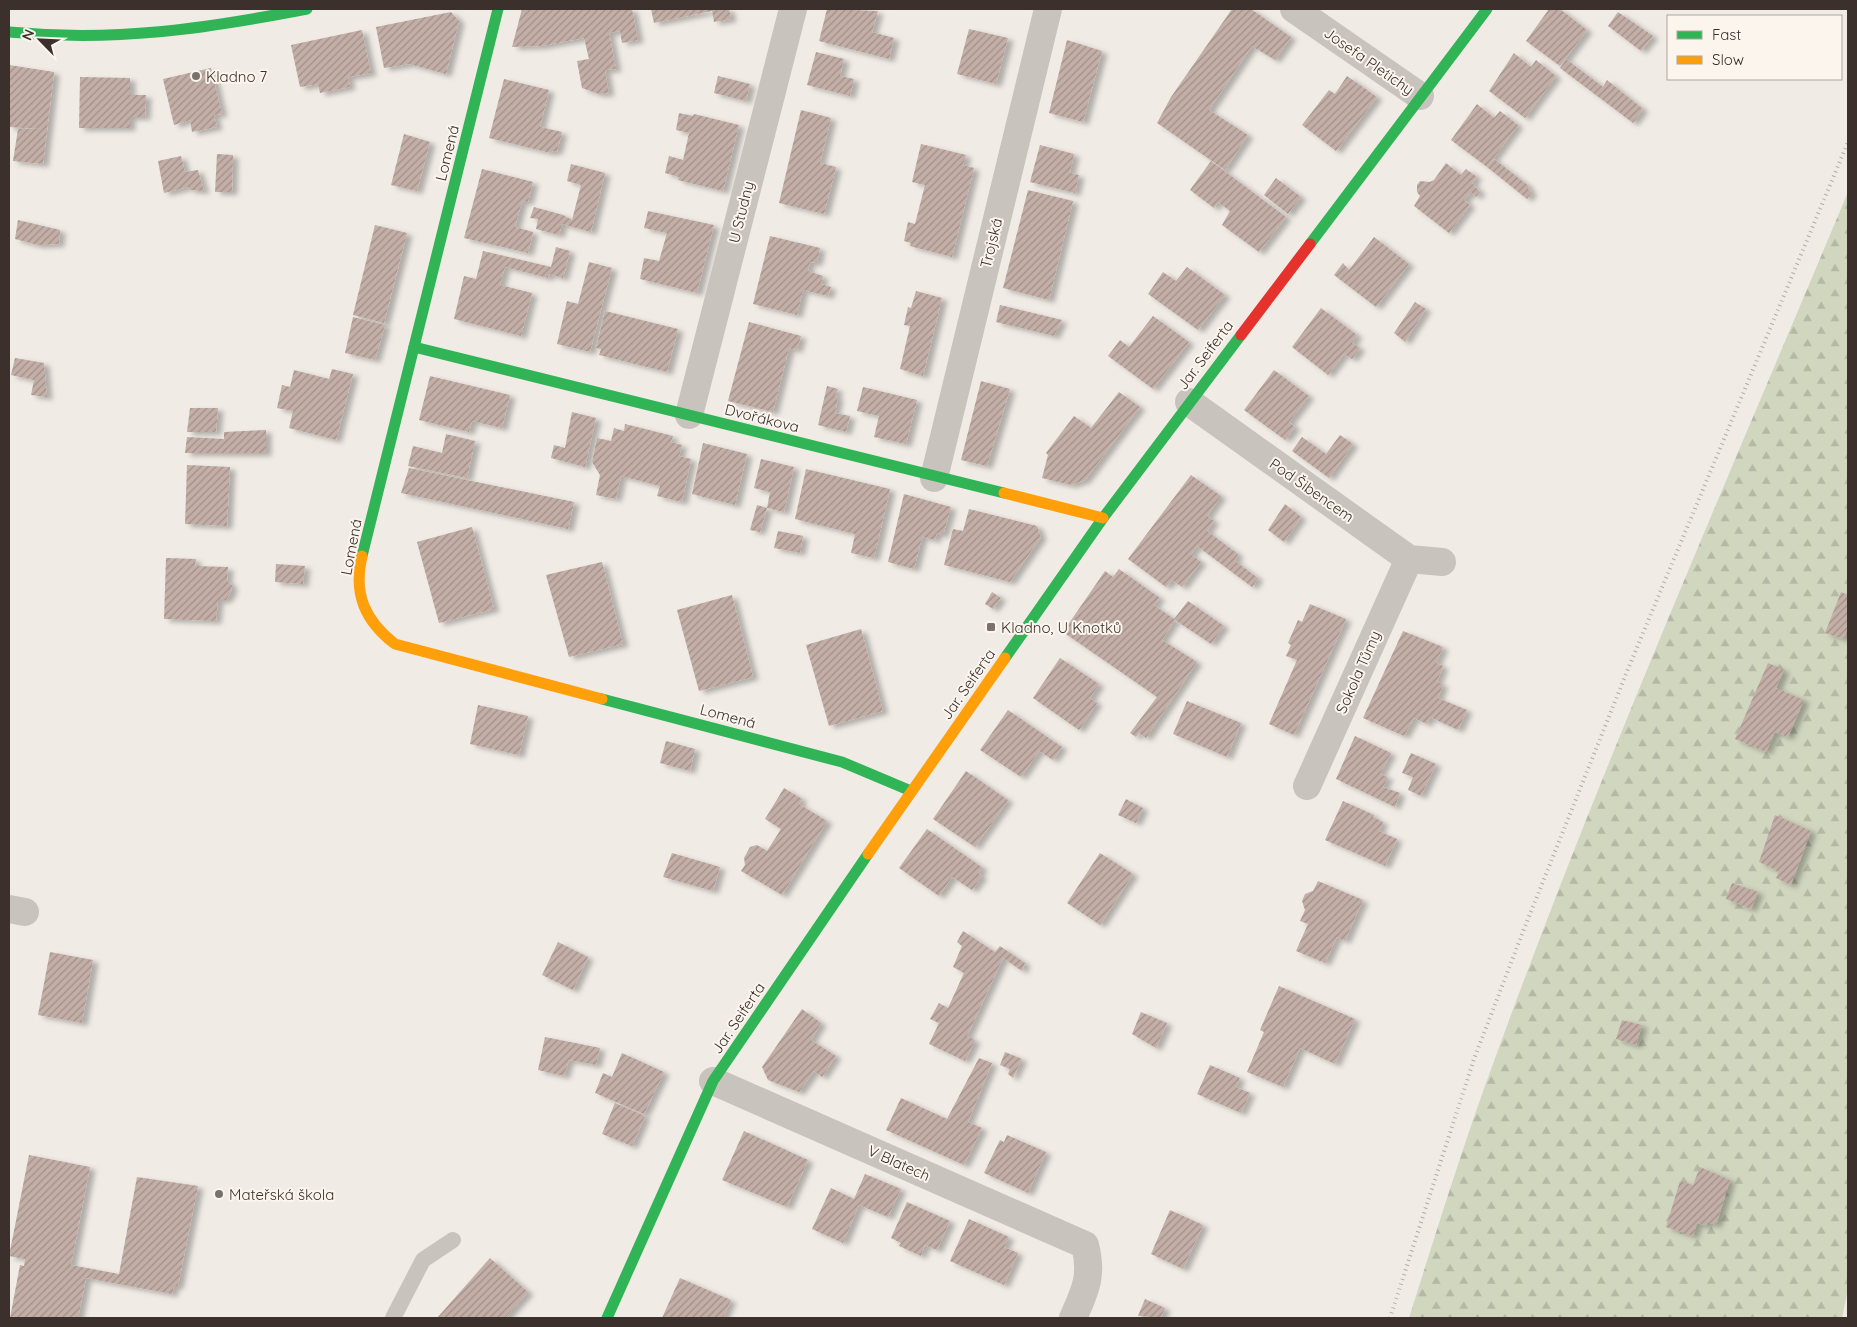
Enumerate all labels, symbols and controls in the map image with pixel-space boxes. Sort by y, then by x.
north arrow [15,15,65,65]
legend [1667,15,1842,80]
street label: Josefa Pletichy [1320,23,1418,99]
text: Fast [1712,25,1741,44]
text: N [18,26,38,43]
text: Slow [1712,50,1744,69]
place label: Kladno 7 [206,67,268,86]
marker: Kladno 7 [190,70,202,82]
street label: Lomená [431,123,463,183]
street label: U Studny [724,179,758,245]
street label: Trojská [976,216,1006,270]
street label: Jar. Seiferta [1173,317,1237,393]
street label: Dvořákova [723,400,801,436]
street label: Pod Šibencem [1266,454,1358,526]
street label: Lomená [336,517,366,577]
place label: Kladno, U Knotků [1001,618,1122,637]
marker: Kladno, U Knotků [985,621,997,633]
street label: Sokola Tůmy [1331,628,1385,716]
street label: Jar. Seiferta [937,645,999,723]
street label: Lomená [698,699,758,733]
street label: Jar. Seiferta [707,979,769,1057]
street label: V Blatech [865,1141,933,1185]
place label: Mateřská škola [229,1185,334,1204]
marker: Mateřská škola [213,1188,225,1200]

